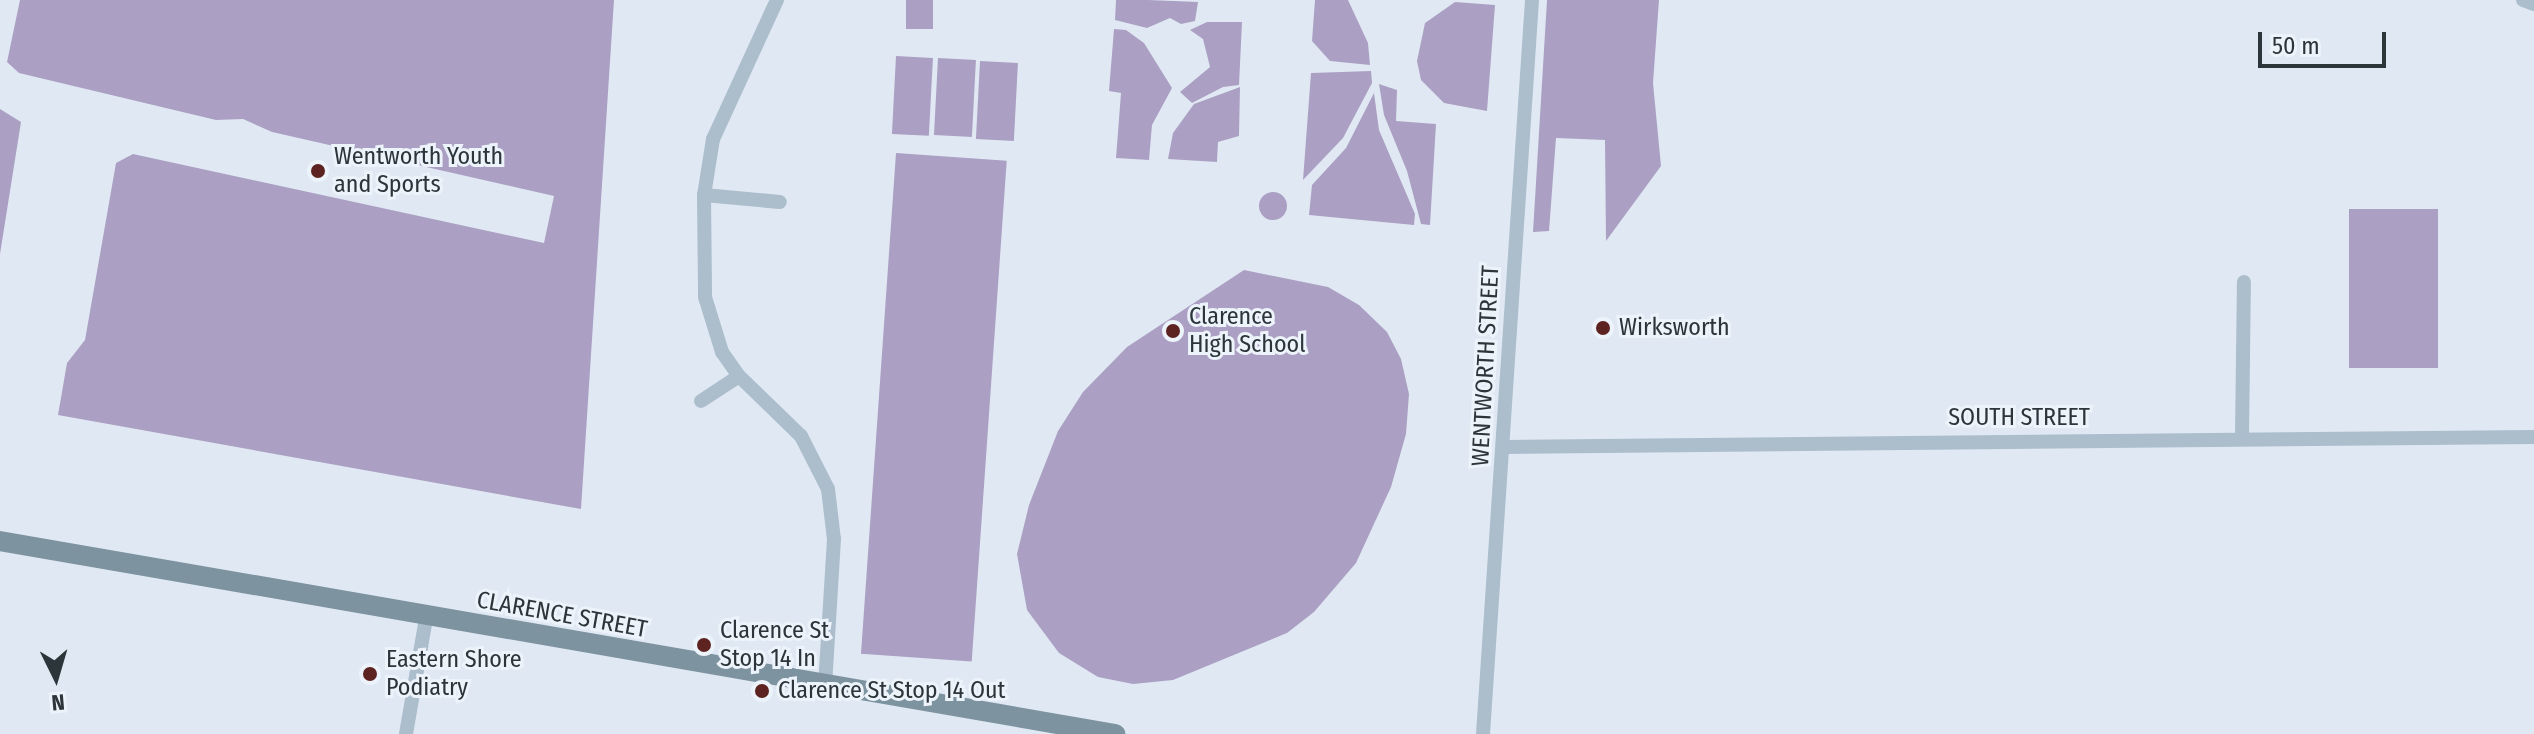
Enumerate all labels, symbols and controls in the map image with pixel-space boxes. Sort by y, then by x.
scale bar [2262,16,2390,66]
text: 50 m [2272,32,2320,60]
place label: Wentworth Youth and Sports [334,143,503,199]
marker: Wentworth Youth and Sports [309,162,327,180]
street label: WENTWORTH STREET [1466,265,1506,467]
place label: Clarence High School [1189,303,1306,359]
place label: Wirksworth [1619,314,1730,342]
marker: Wirksworth [1594,319,1612,337]
marker: Clarence High School [1164,322,1182,340]
street label: SOUTH STREET [1948,404,2090,432]
street label: CLARENCE STREET [474,586,650,644]
place label: Clarence St Stop 14 In [720,617,829,673]
marker: Clarence St Stop 14 In [695,636,713,654]
north arrow [16,638,96,718]
place label: Eastern Shore Podiatry [386,646,522,702]
marker: Eastern Shore Podiatry [361,665,379,683]
place label: Clarence St Stop 14 Out [778,677,1005,705]
marker: Clarence St Stop 14 Out [753,682,771,700]
text: N [50,688,66,716]

